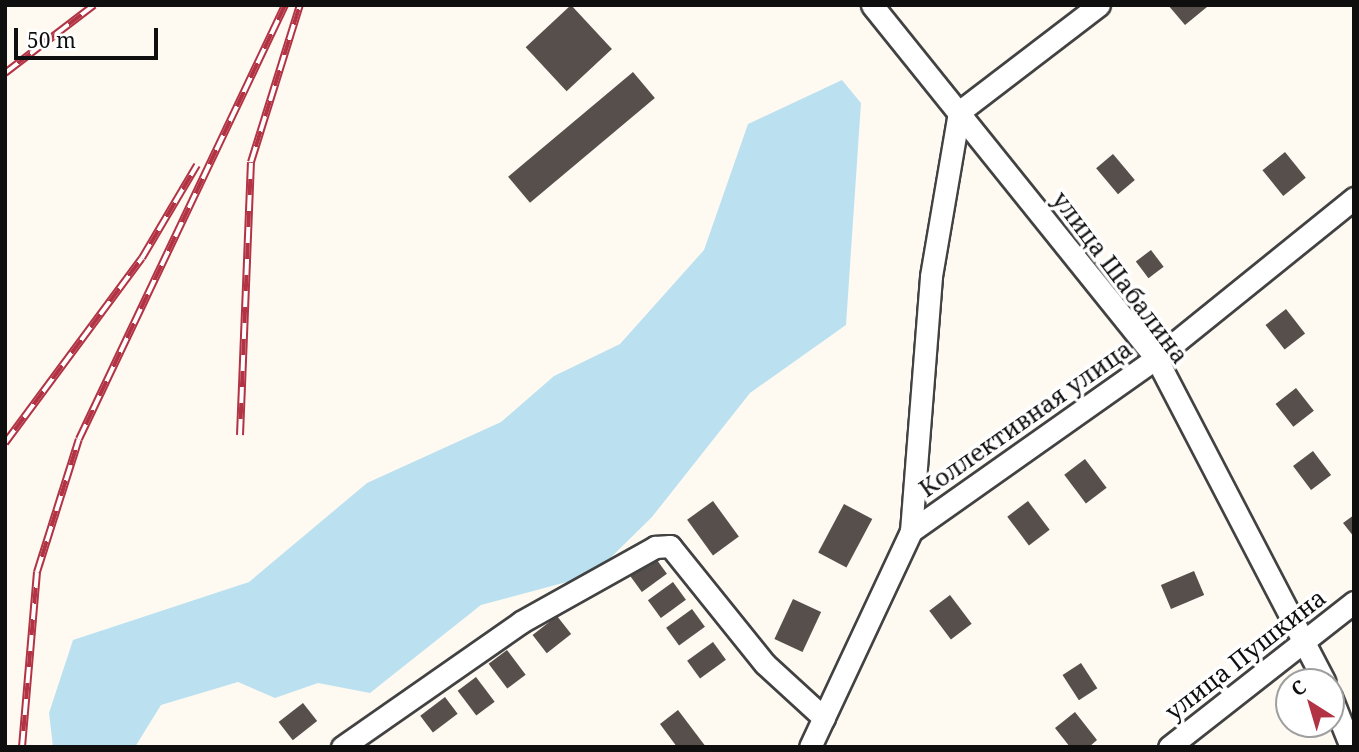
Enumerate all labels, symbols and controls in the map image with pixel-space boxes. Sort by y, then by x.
scale bar [18,14,161,58]
text: 50 m [27,26,76,54]
street label: улица Шабалина [1047,185,1195,369]
street label: Коллективная улица [913,334,1137,502]
street label: улица Пушкина [1159,582,1331,726]
north arrow [1275,668,1345,738]
text: С [1286,674,1311,702]

